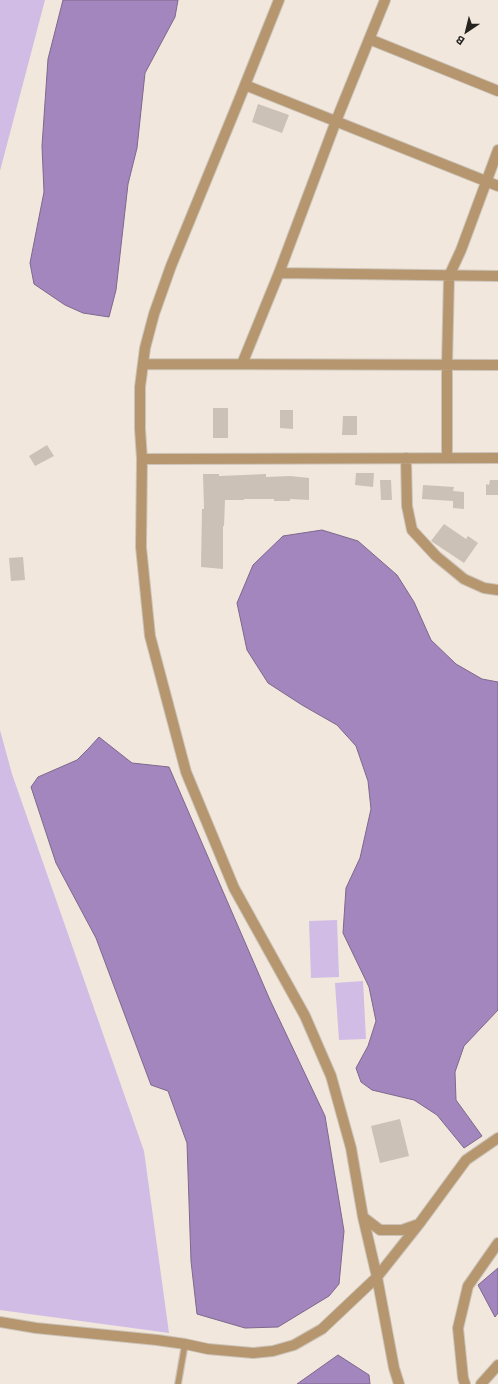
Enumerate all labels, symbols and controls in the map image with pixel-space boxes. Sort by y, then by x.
north arrow [446,12,486,52]
text: B [453,32,467,48]

